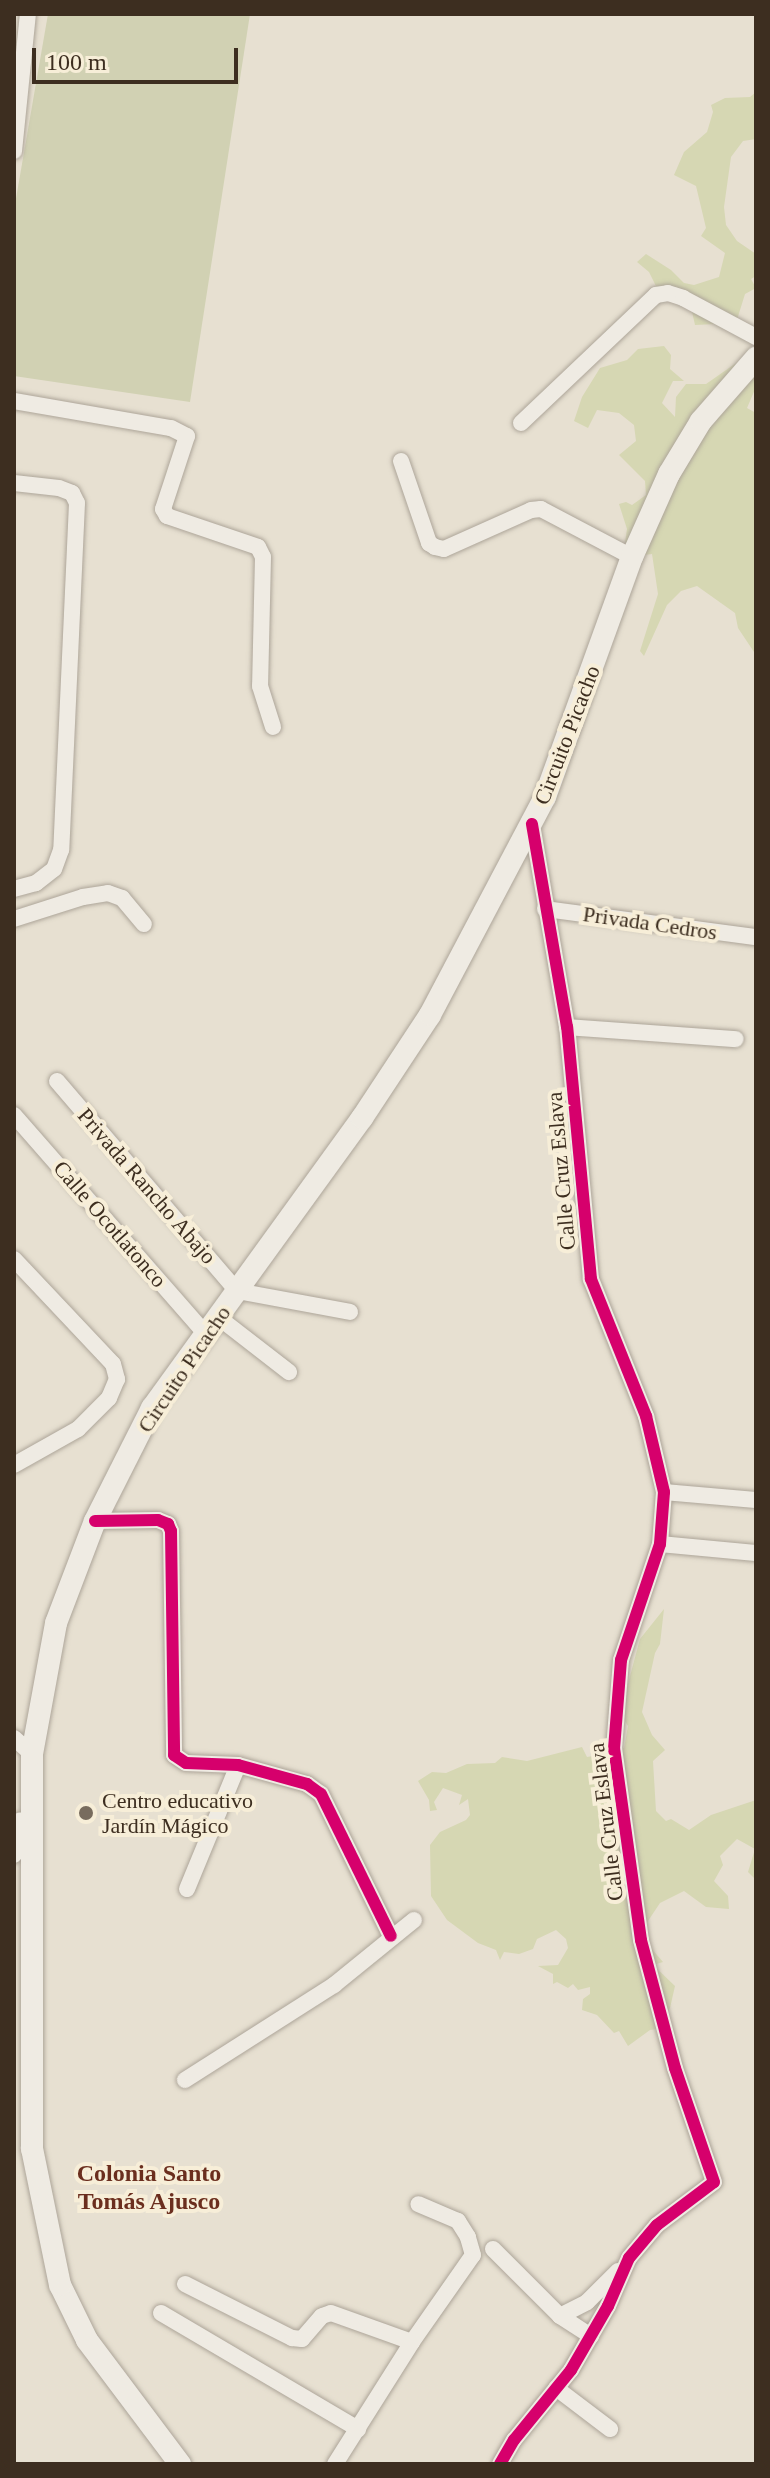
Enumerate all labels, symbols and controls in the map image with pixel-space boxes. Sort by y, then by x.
scale bar [36,32,242,82]
text: 100 m [46,49,107,75]
street label: Circuito Picacho [528,662,606,808]
street label: Privada Cedros [581,901,719,945]
street label: Calle Cruz Eslava [541,1091,581,1251]
street label: Privada Rancho Abajo [72,1102,222,1270]
street label: Calle Ocotlatonco [48,1155,172,1293]
street label: Circuito Picacho [132,1301,236,1437]
street label: Calle Cruz Eslava [583,1742,629,1902]
place label: Centro educativo Jardín Mágico [102,1787,253,1838]
marker: Centro educativo Jardín Mágico [77,1804,95,1822]
district label: Colonia Santo Tomás Ajusco [77,2160,221,2216]

